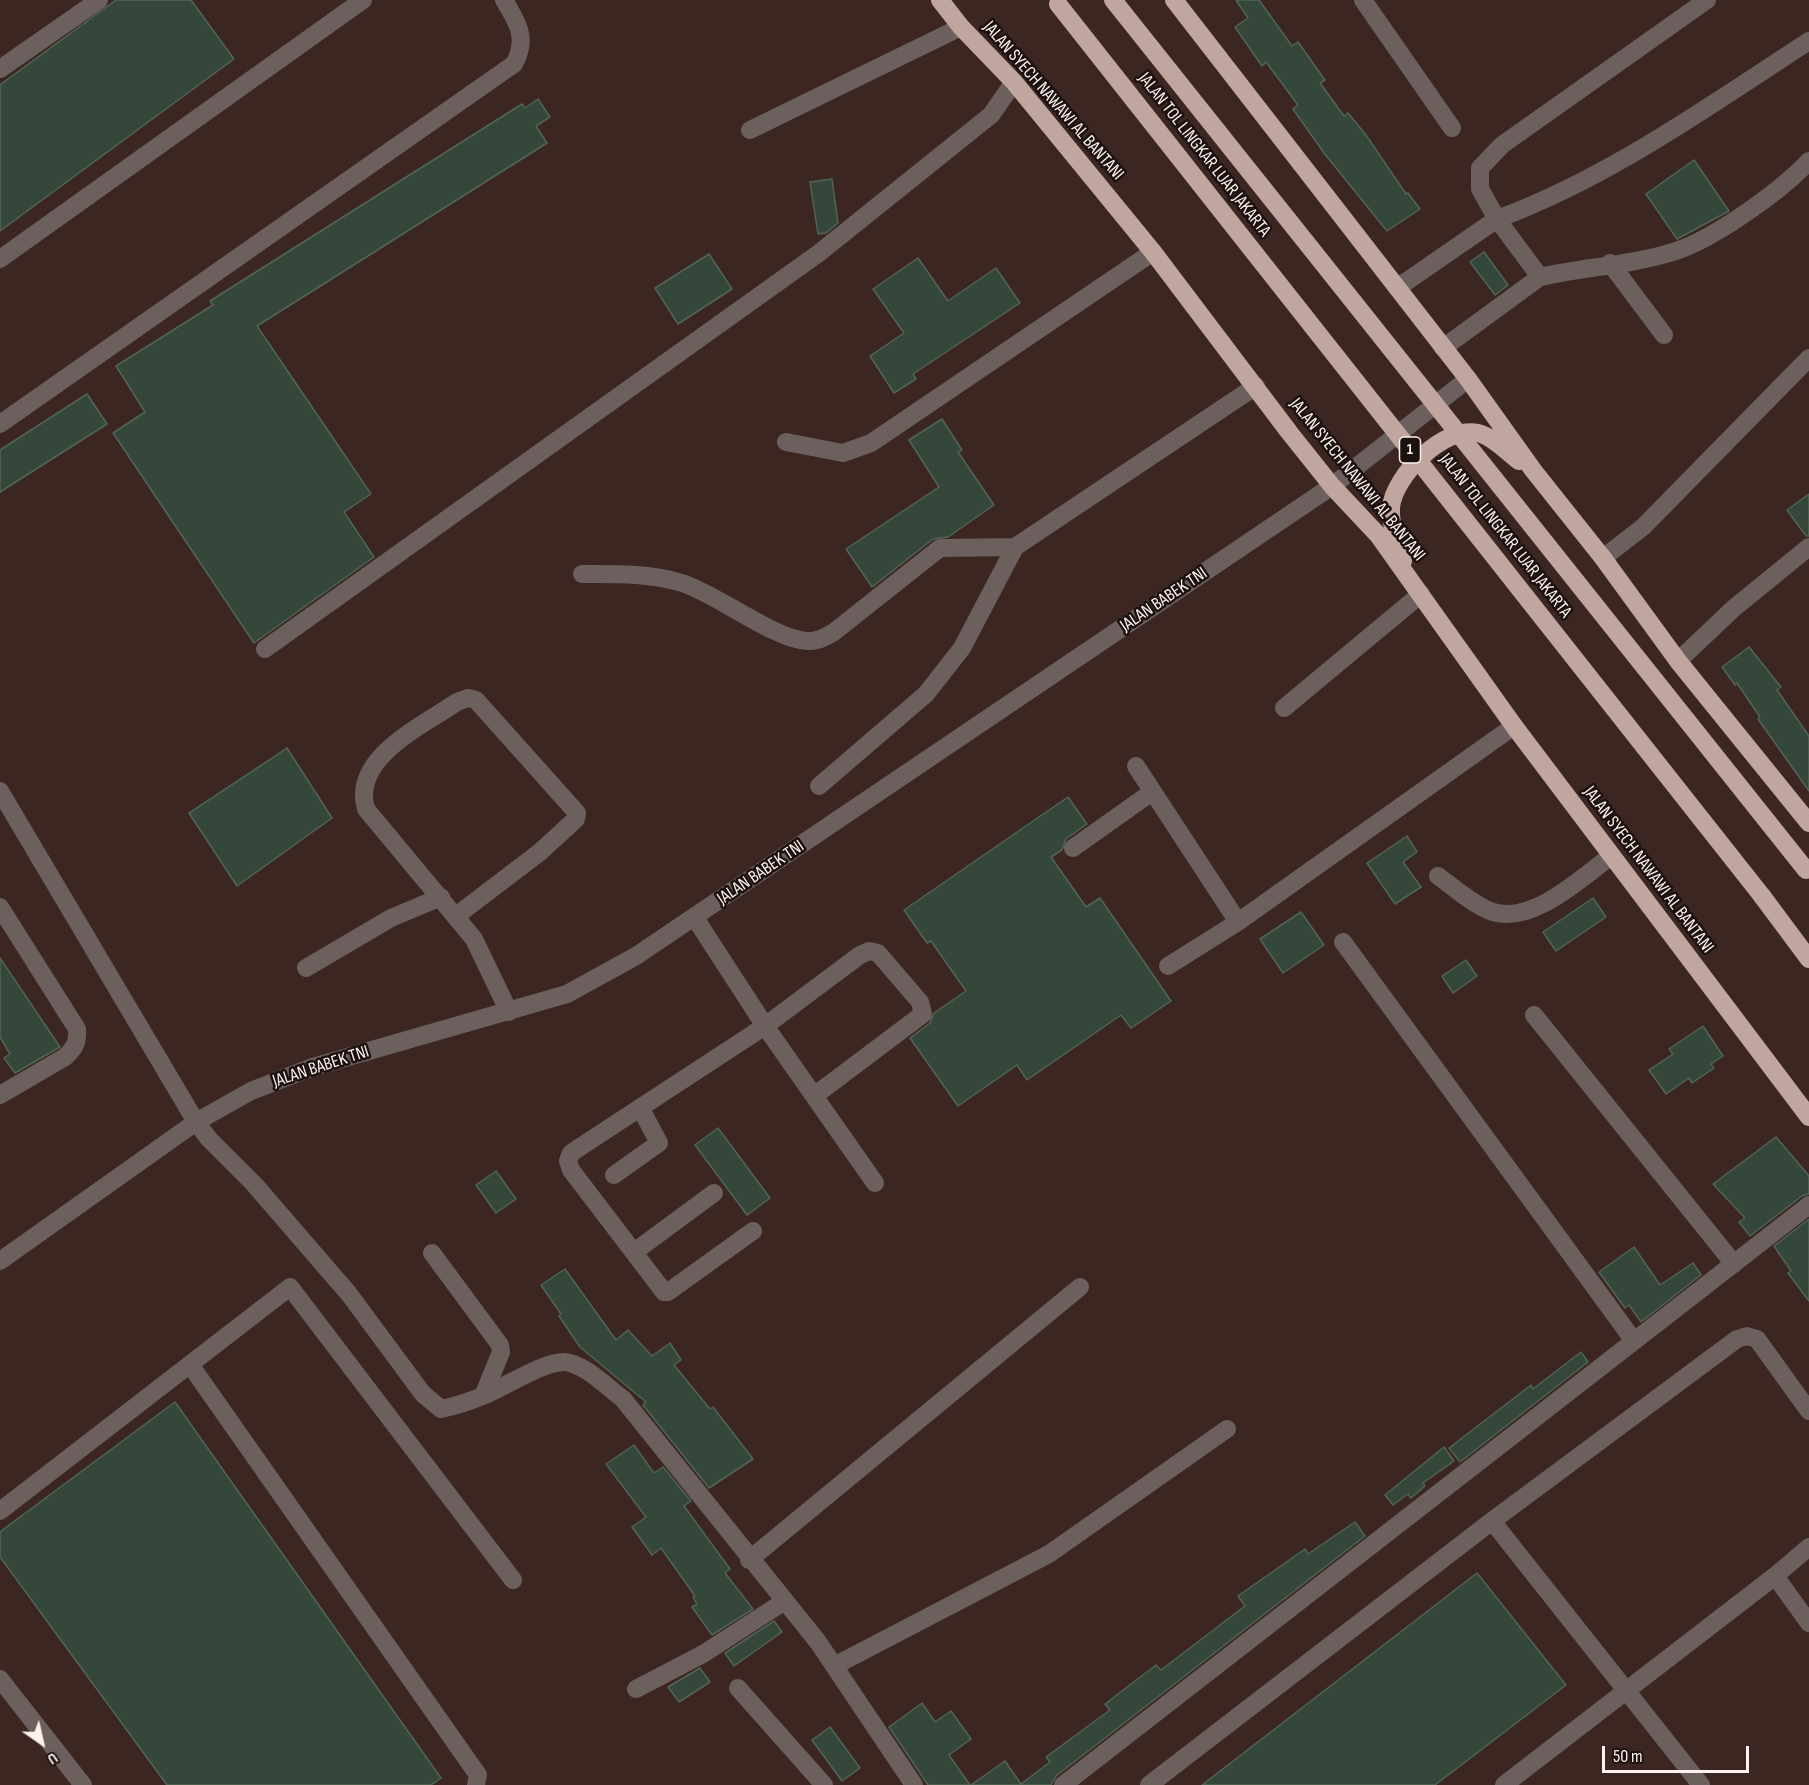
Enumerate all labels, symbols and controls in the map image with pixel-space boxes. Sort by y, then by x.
street label: JALAN SYECH NAWAWI AL BANTANI [978,17,1128,185]
street label: JALAN TOL LINGKAR LUAR JAKARTA [1133,69,1275,241]
street label: JALAN SYECH NAWAWI AL BANTANI [1285,394,1429,566]
road number: 1 [1400,437,1420,463]
street label: JALAN TOL LINGKAR LUAR JAKARTA [1434,450,1576,622]
street label: JALAN BABEK TNI [1116,563,1212,637]
street label: JALAN SYECH NAWAWI AL BANTANI [1578,782,1718,958]
street label: JALAN BABEK TNI [713,836,809,910]
street label: JALAN BABEK TNI [270,1041,372,1093]
north arrow [12,1713,72,1773]
scale bar [1605,1734,1752,1772]
text: 50 m [1613,1746,1643,1767]
text: U [44,1748,61,1769]

